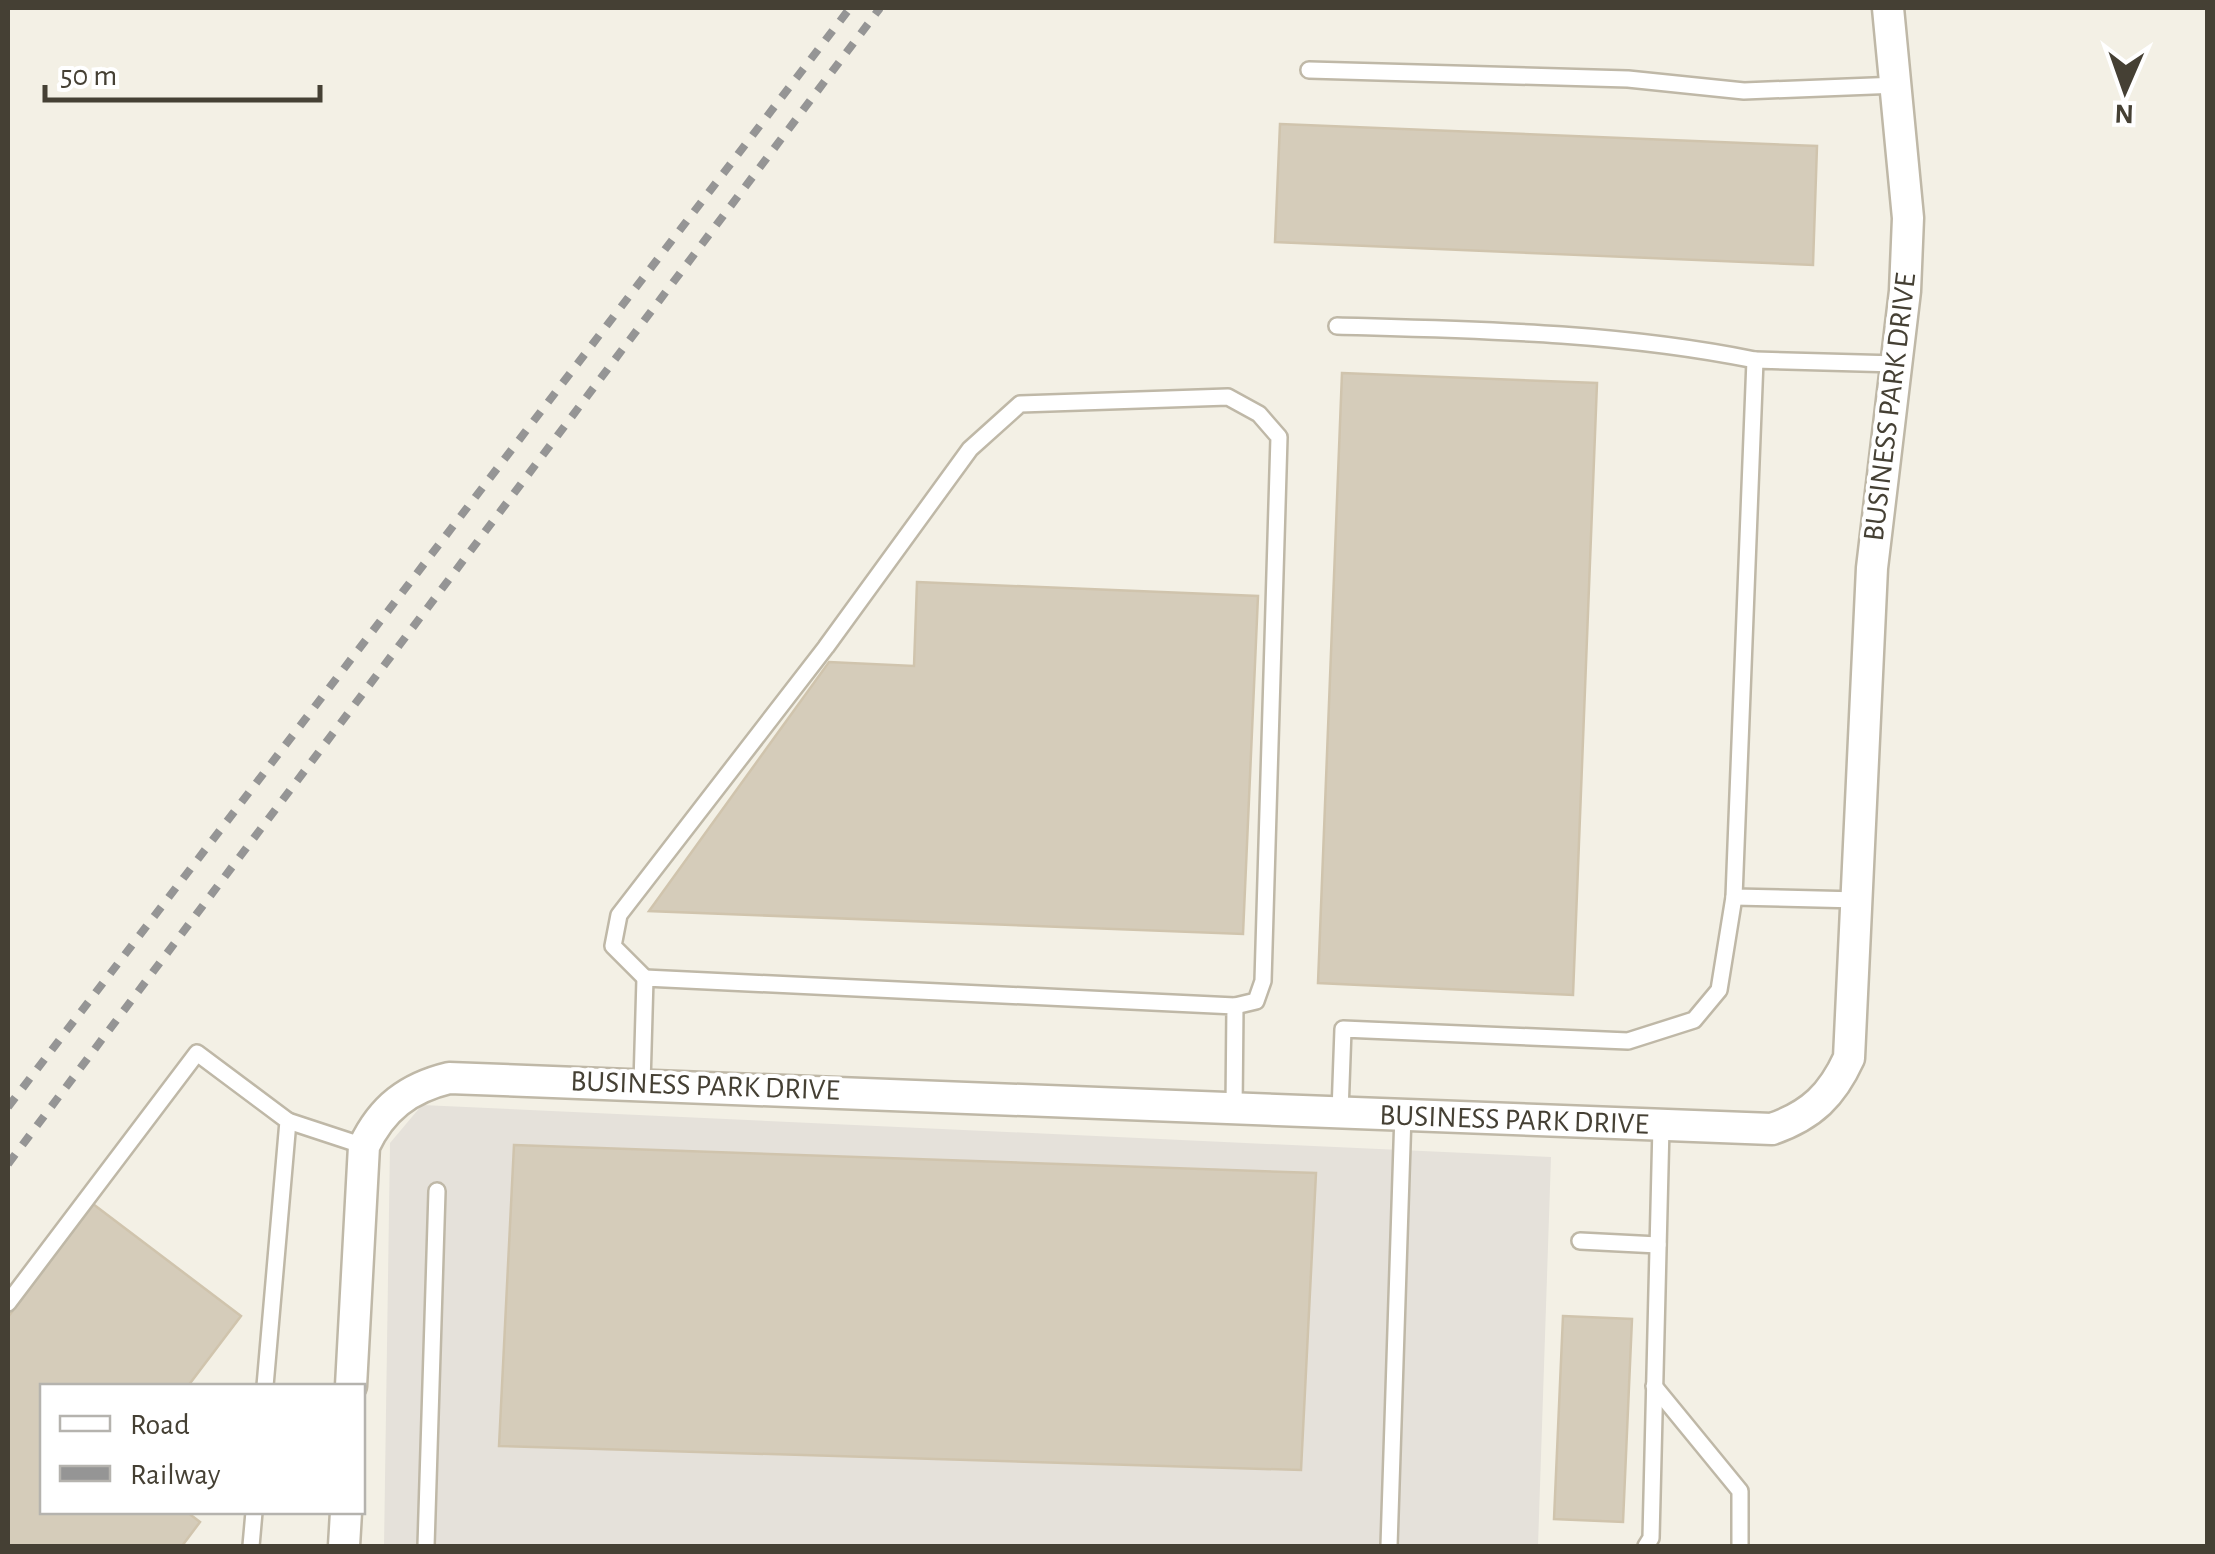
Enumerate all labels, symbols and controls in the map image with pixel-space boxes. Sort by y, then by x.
scale bar [45,40,320,102]
north arrow [2075,40,2175,140]
text: 50 m [60,61,117,91]
text: N [2114,99,2134,127]
street label: BUSINESS PARK DRIVE [1859,271,1921,543]
street label: BUSINESS PARK DRIVE [570,1066,840,1106]
street label: BUSINESS PARK DRIVE [1379,1100,1649,1140]
legend [40,1384,365,1514]
text: Road [130,1410,190,1440]
text: Railway [130,1460,221,1490]

